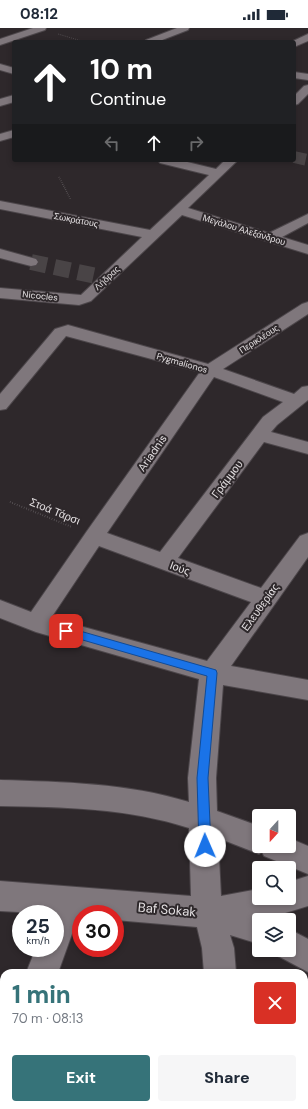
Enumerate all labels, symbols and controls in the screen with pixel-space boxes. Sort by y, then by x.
text: 08:12 [20,4,58,24]
text: 10 m [90,51,153,88]
icon: ahead [24,56,76,108]
text: Continue [90,87,166,111]
icon: left [101,132,123,154]
icon: ahead [143,132,165,154]
icon: right [185,132,207,154]
street label: Σωκράτους [53,210,100,230]
street label: Μεγάλου Αλεξάνδρου [201,212,287,248]
street label: Λήδρας [92,263,123,293]
street label: Nicocles [22,288,59,304]
street label: Περικλέους [237,321,282,356]
street label: Pygmalionos [155,350,209,376]
street label: Ariadnis [134,432,170,474]
street label: Γράμμου [208,457,246,501]
street label: Στοά Τάρσι [28,495,83,528]
street label: Ιούς [168,558,192,578]
street label: Ελευθερίας [238,581,282,633]
pin [49,614,83,648]
icon: arrive [55,620,77,642]
north arrow [252,809,296,853]
map controls [252,809,296,957]
position arrow [184,825,226,867]
button: search [252,861,296,905]
street label: Baf Sokak [137,898,197,921]
speed limit sign: 30 [72,905,124,957]
text: 25 [26,913,50,939]
button: layers [252,913,296,957]
text: km/h [26,934,50,947]
text: 1 min [12,979,71,1010]
button: close [254,982,296,1024]
text: 70 m · 08:13 [12,1010,83,1027]
button: Exit [12,1055,150,1101]
button: Share [158,1055,296,1101]

